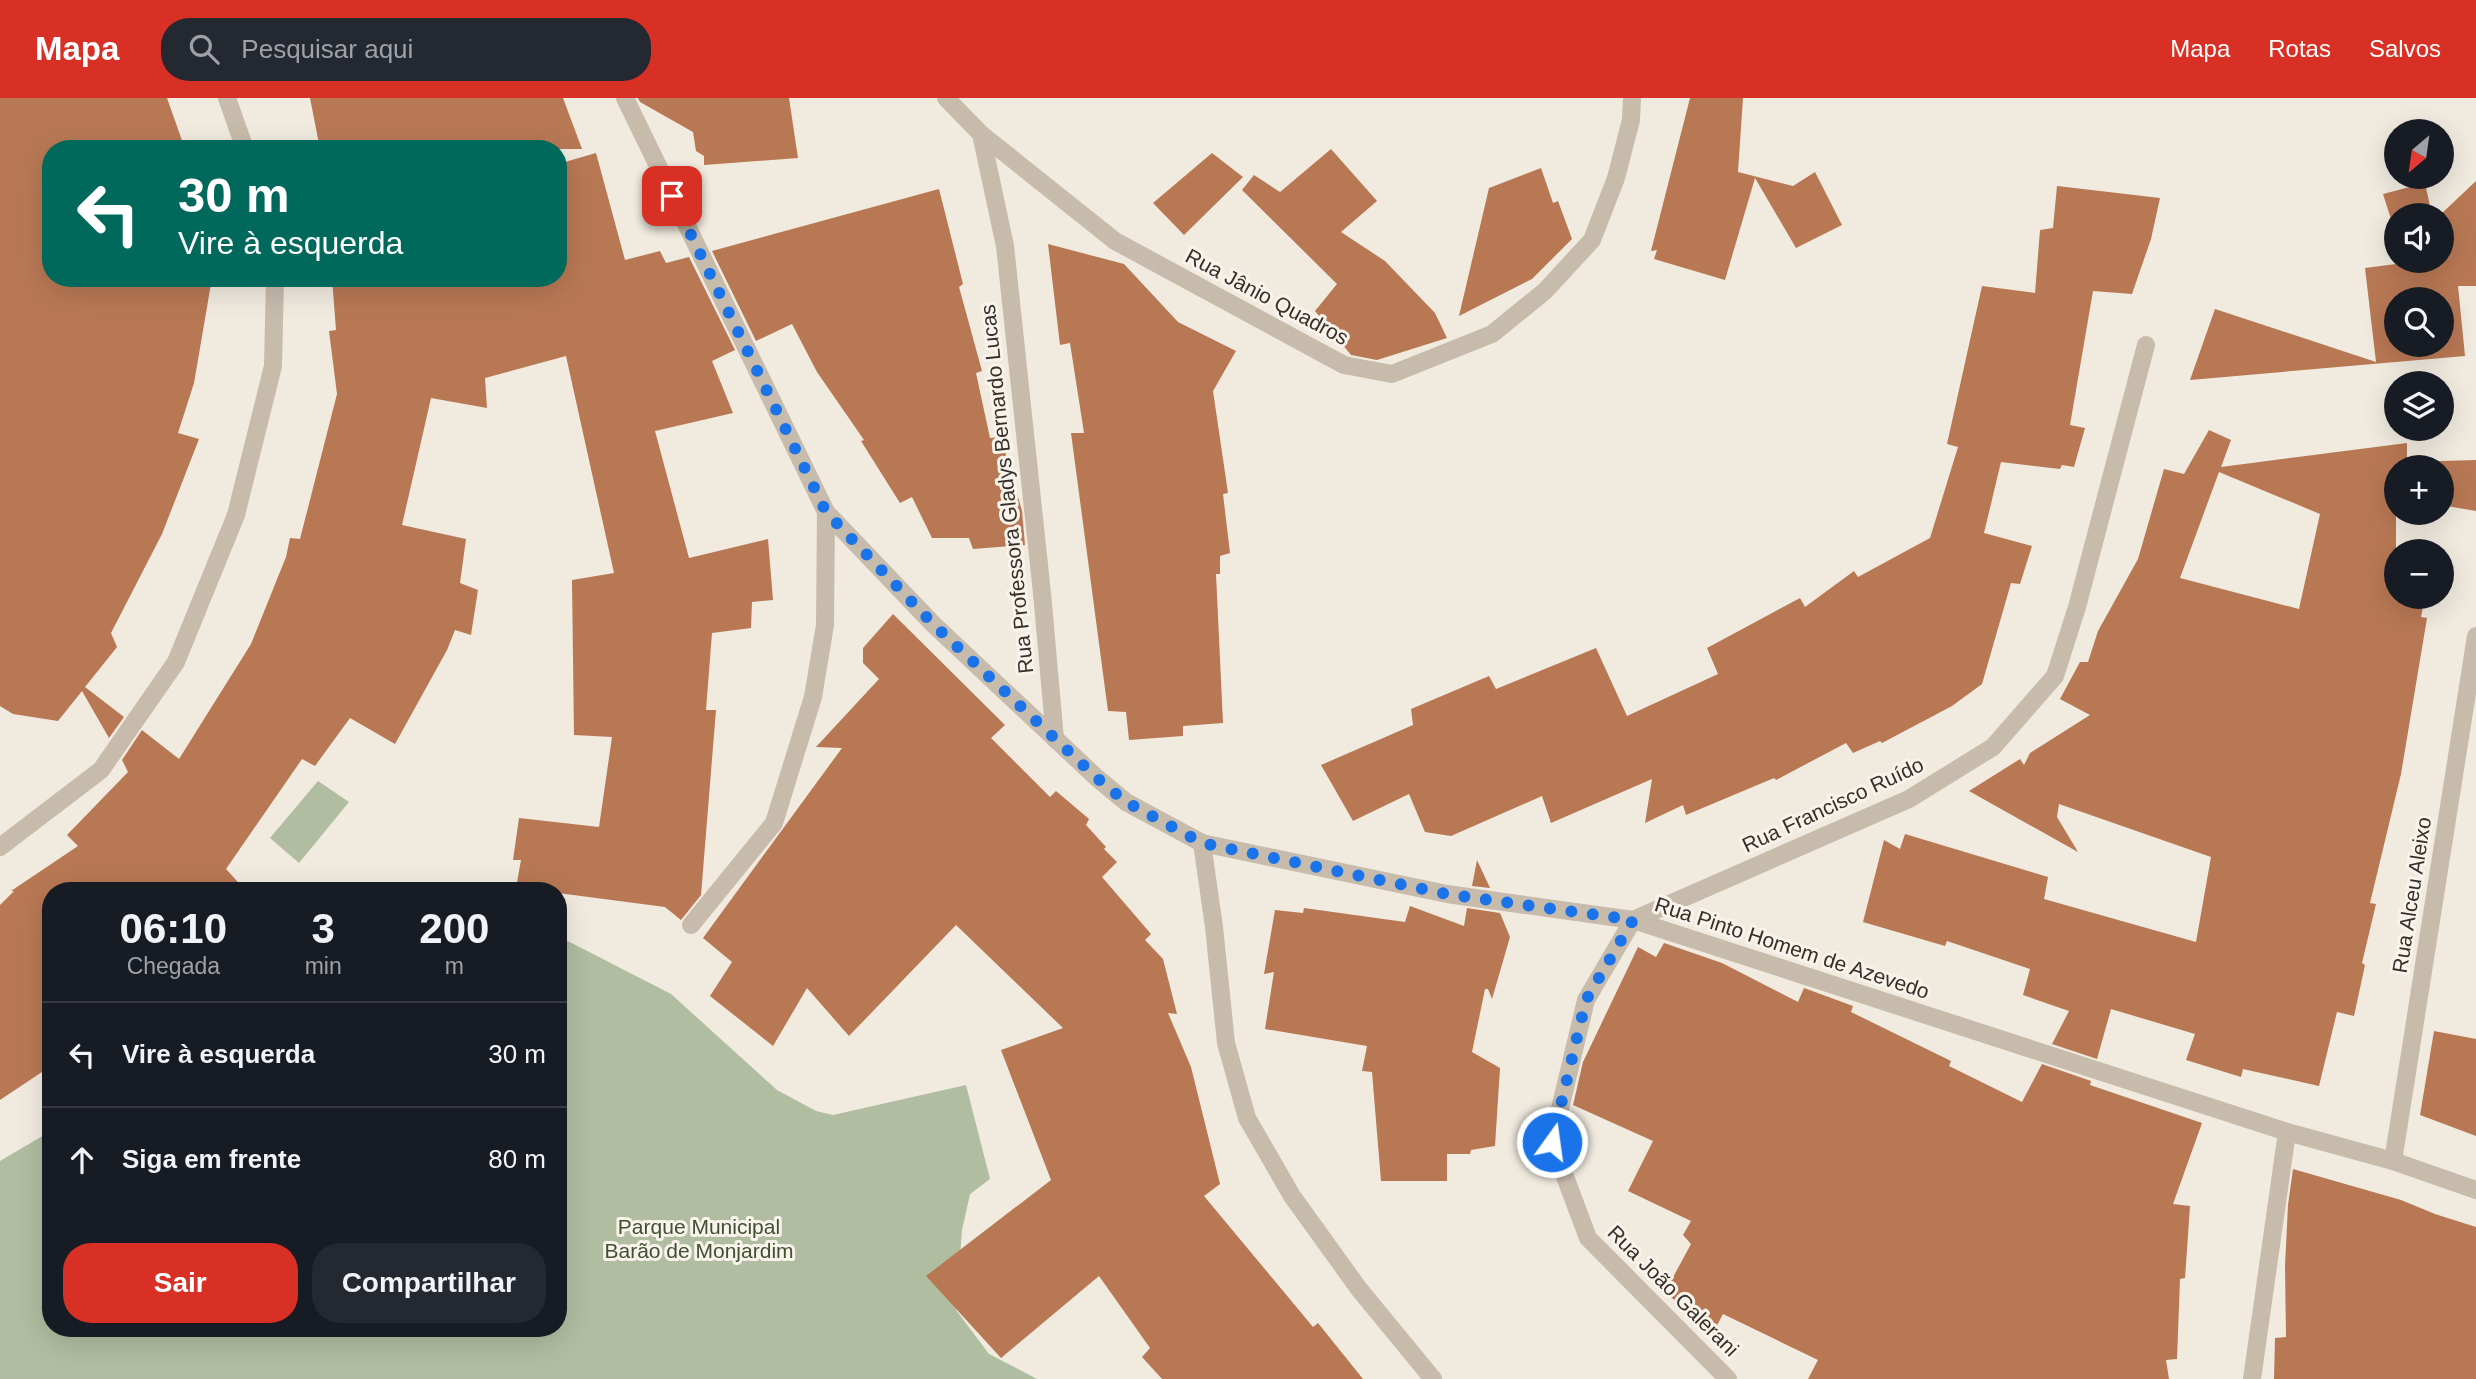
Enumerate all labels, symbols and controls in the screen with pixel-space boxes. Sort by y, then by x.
search box [161,18,651,81]
text: Mapa [35,30,119,67]
icon: search [185,30,223,68]
text: Pesquisar aqui [241,34,413,64]
text: Mapa [2170,35,2230,62]
text: Rotas [2268,35,2331,62]
text: Salvos [2369,35,2441,62]
north arrow [2384,119,2454,189]
map controls [2384,119,2454,609]
pin [642,166,702,226]
icon: left [63,168,154,259]
text: 30 m [178,168,290,222]
icon: arrive [653,177,691,215]
button: sound [2384,203,2454,273]
text: Vire à esquerda [178,225,403,261]
street label: Rua Jânio Quadros [1182,244,1353,349]
button: search [2384,287,2454,357]
street label: Rua Professora Gladys Bernardo Lucas [976,303,1037,675]
button: layers [2384,371,2454,441]
button: + [2384,455,2454,525]
button: − [2384,539,2454,609]
street label: Rua Francisco Ruído [1739,752,1927,857]
street label: Rua Alceu Aleixo [2388,815,2435,975]
street label: Rua Pinto Homem de Azevedo [1652,892,1932,1003]
text: 06:10 [120,905,227,952]
text: 3 [311,905,335,952]
text: 200 [419,905,489,952]
text: Chegada [127,953,220,979]
text: min [305,953,342,979]
text: m [445,953,464,979]
icon: left [63,1036,101,1074]
text: Vire à esquerda [122,1039,315,1069]
text: 30 m [488,1039,546,1069]
position arrow [1515,1105,1589,1179]
icon: ahead [63,1141,101,1179]
text: Siga em frente [122,1144,301,1174]
text: 80 m [488,1144,546,1174]
park label: Parque Municipal Barão de Monjardim [604,1215,794,1262]
street label: Rua João Galerani [1603,1221,1743,1361]
button: Sair [63,1243,298,1323]
button: Compartilhar [312,1243,546,1323]

